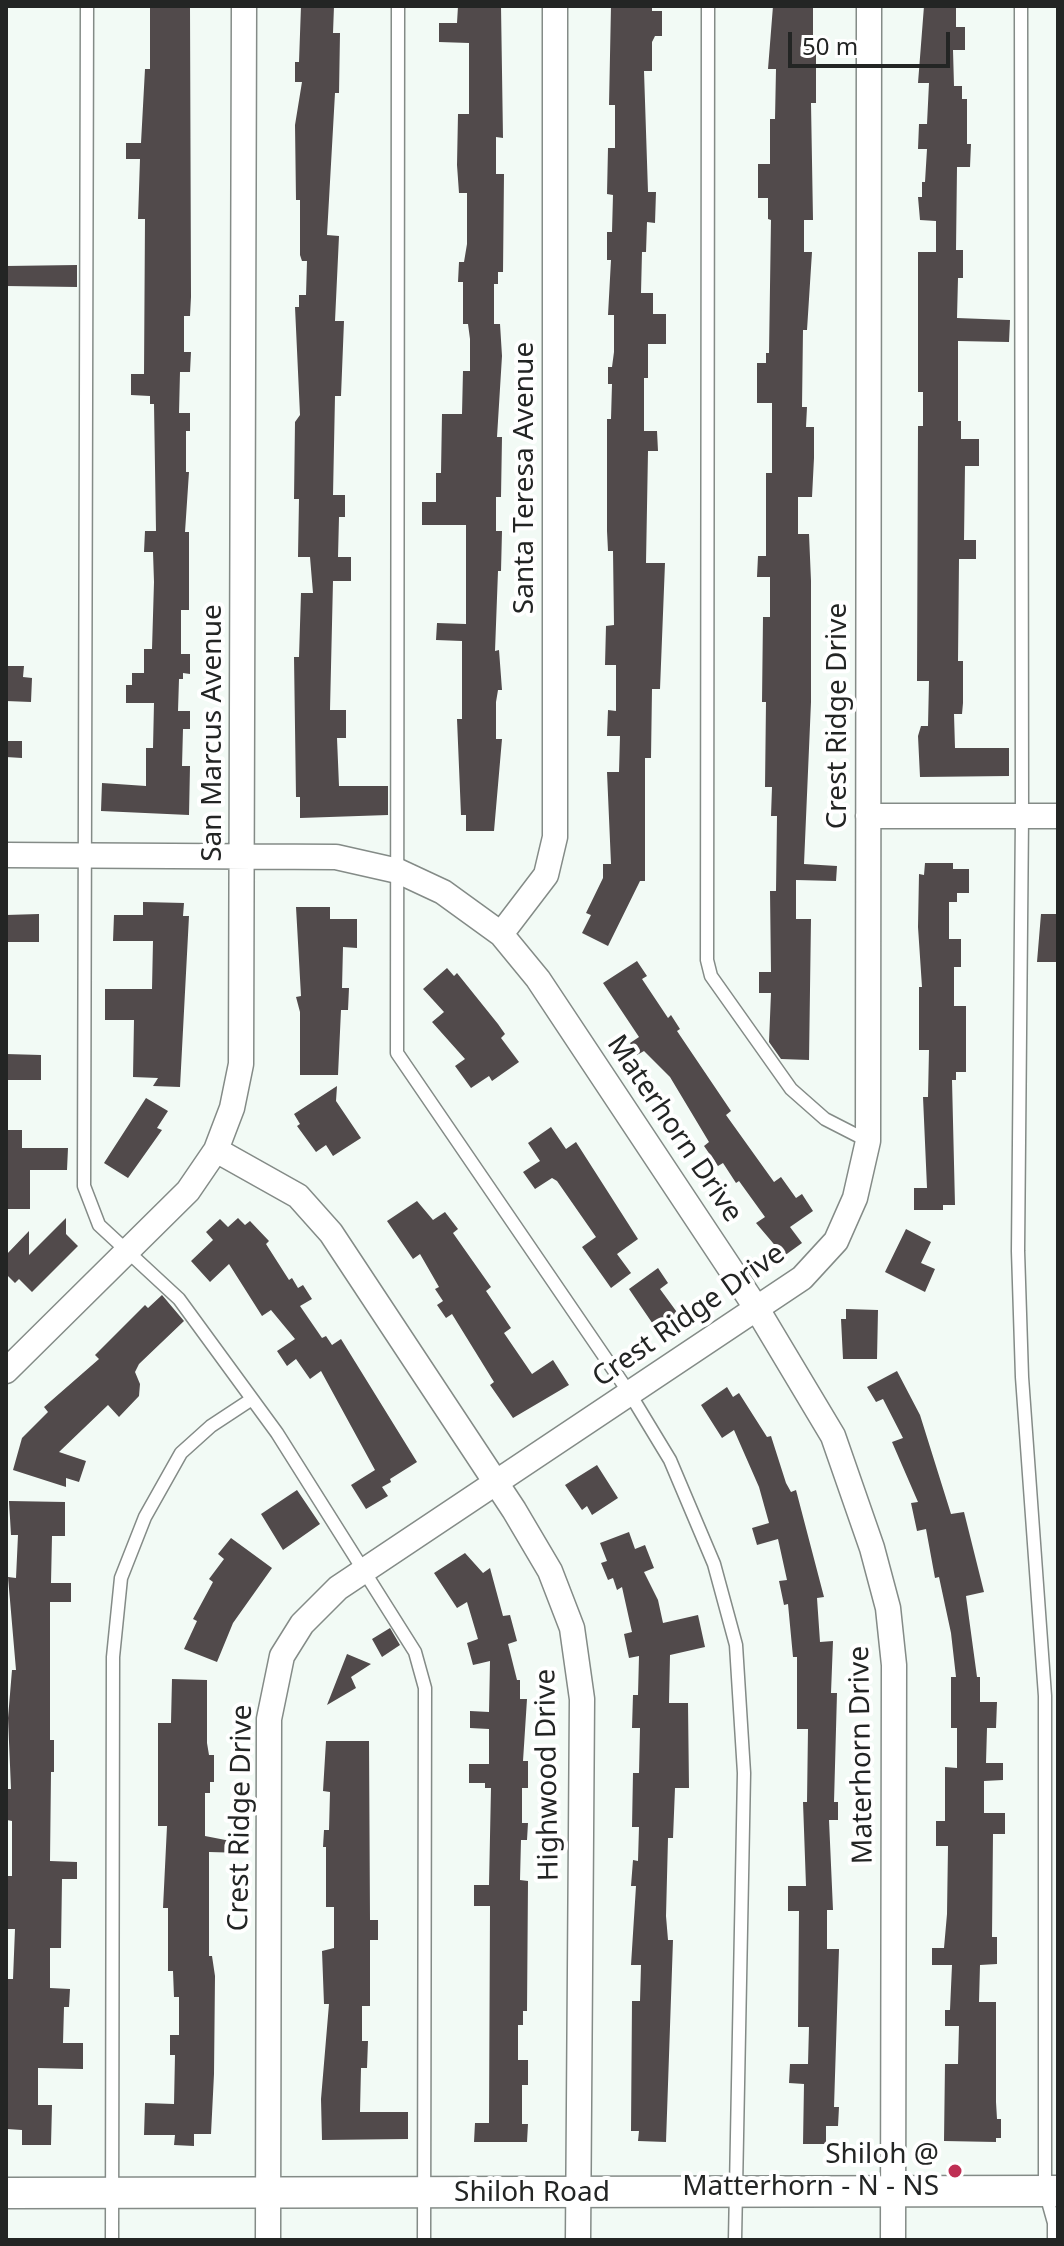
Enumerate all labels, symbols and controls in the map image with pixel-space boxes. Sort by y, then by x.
scale bar [792,16,954,66]
text: 50 m [802,29,858,62]
street label: Santa Teresa Avenue [508,342,542,614]
street label: Crest Ridge Drive [821,603,855,829]
street label: San Marcus Avenue [196,604,230,862]
street label: Materhorn Drive [599,1029,749,1229]
street label: Crest Ridge Drive [587,1237,791,1395]
street label: Materhorn Drive [843,1646,881,1864]
street label: Highwood Drive [529,1669,567,1881]
street label: Crest Ridge Drive [222,1704,260,1932]
place label: Shiloh @ Matterhorn - N - NS [682,2138,939,2204]
marker: Shiloh @ Matterhorn - N - NS [946,2162,964,2180]
street label: Shiloh Road [454,2176,610,2210]

